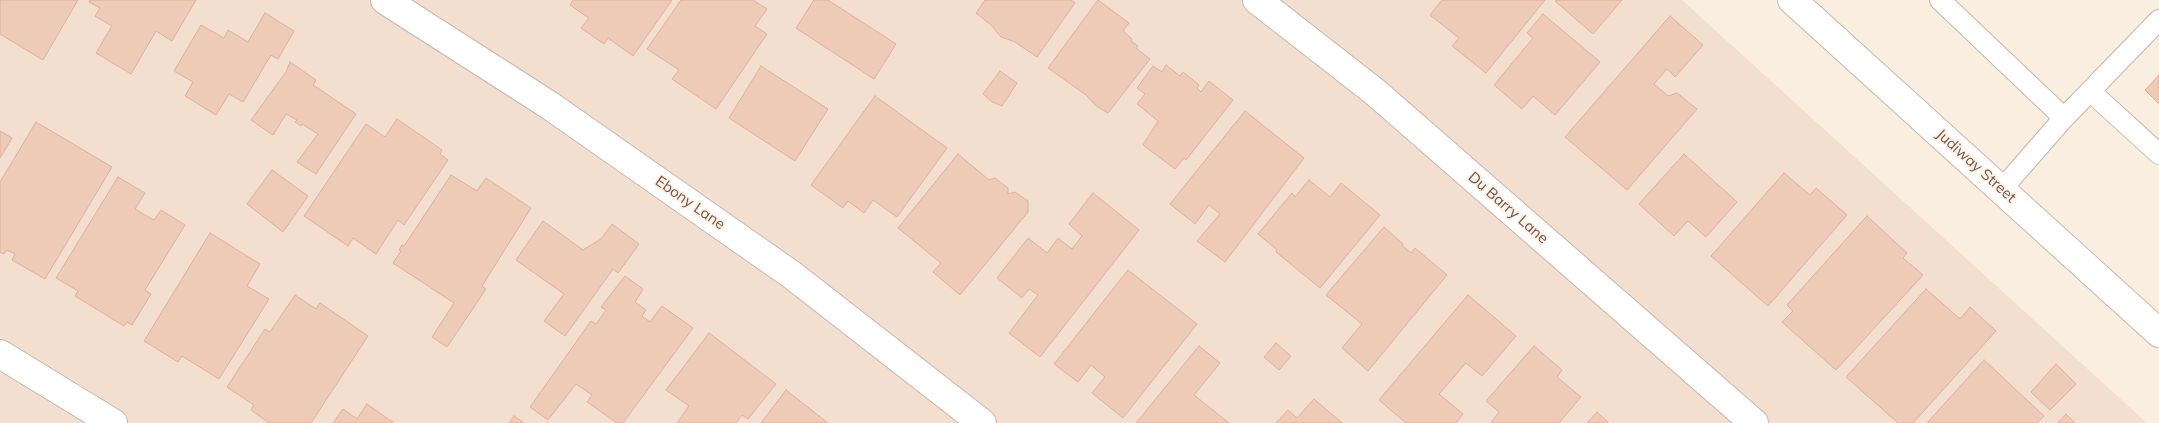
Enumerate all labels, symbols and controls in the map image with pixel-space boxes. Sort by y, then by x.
street label: Judiway Street [1932,125,2020,207]
street label: Du Barry Lane [1464,168,1552,248]
street label: Ebony Lane [652,172,728,234]

